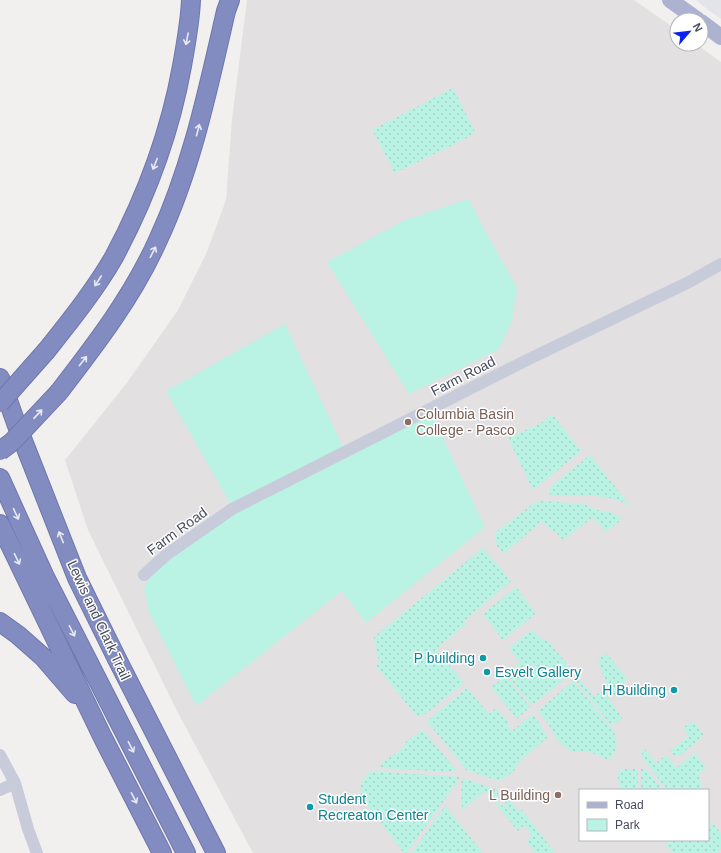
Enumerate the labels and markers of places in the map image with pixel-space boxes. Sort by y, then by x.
place label: Columbia Basin College - Pasco [416,406,515,438]
marker: Columbia Basin College - Pasco [403,417,413,427]
place label: P building [414,650,475,666]
marker: P building [478,653,488,663]
place label: Esvelt Gallery [495,664,581,680]
marker: Esvelt Gallery [482,667,492,677]
place label: H Building [602,682,666,698]
marker: H Building [669,685,679,695]
place label: L Building [489,787,550,803]
marker: L Building [553,790,563,800]
place label: Student Recreaton Center [318,791,429,823]
marker: Student Recreaton Center [305,802,315,812]

